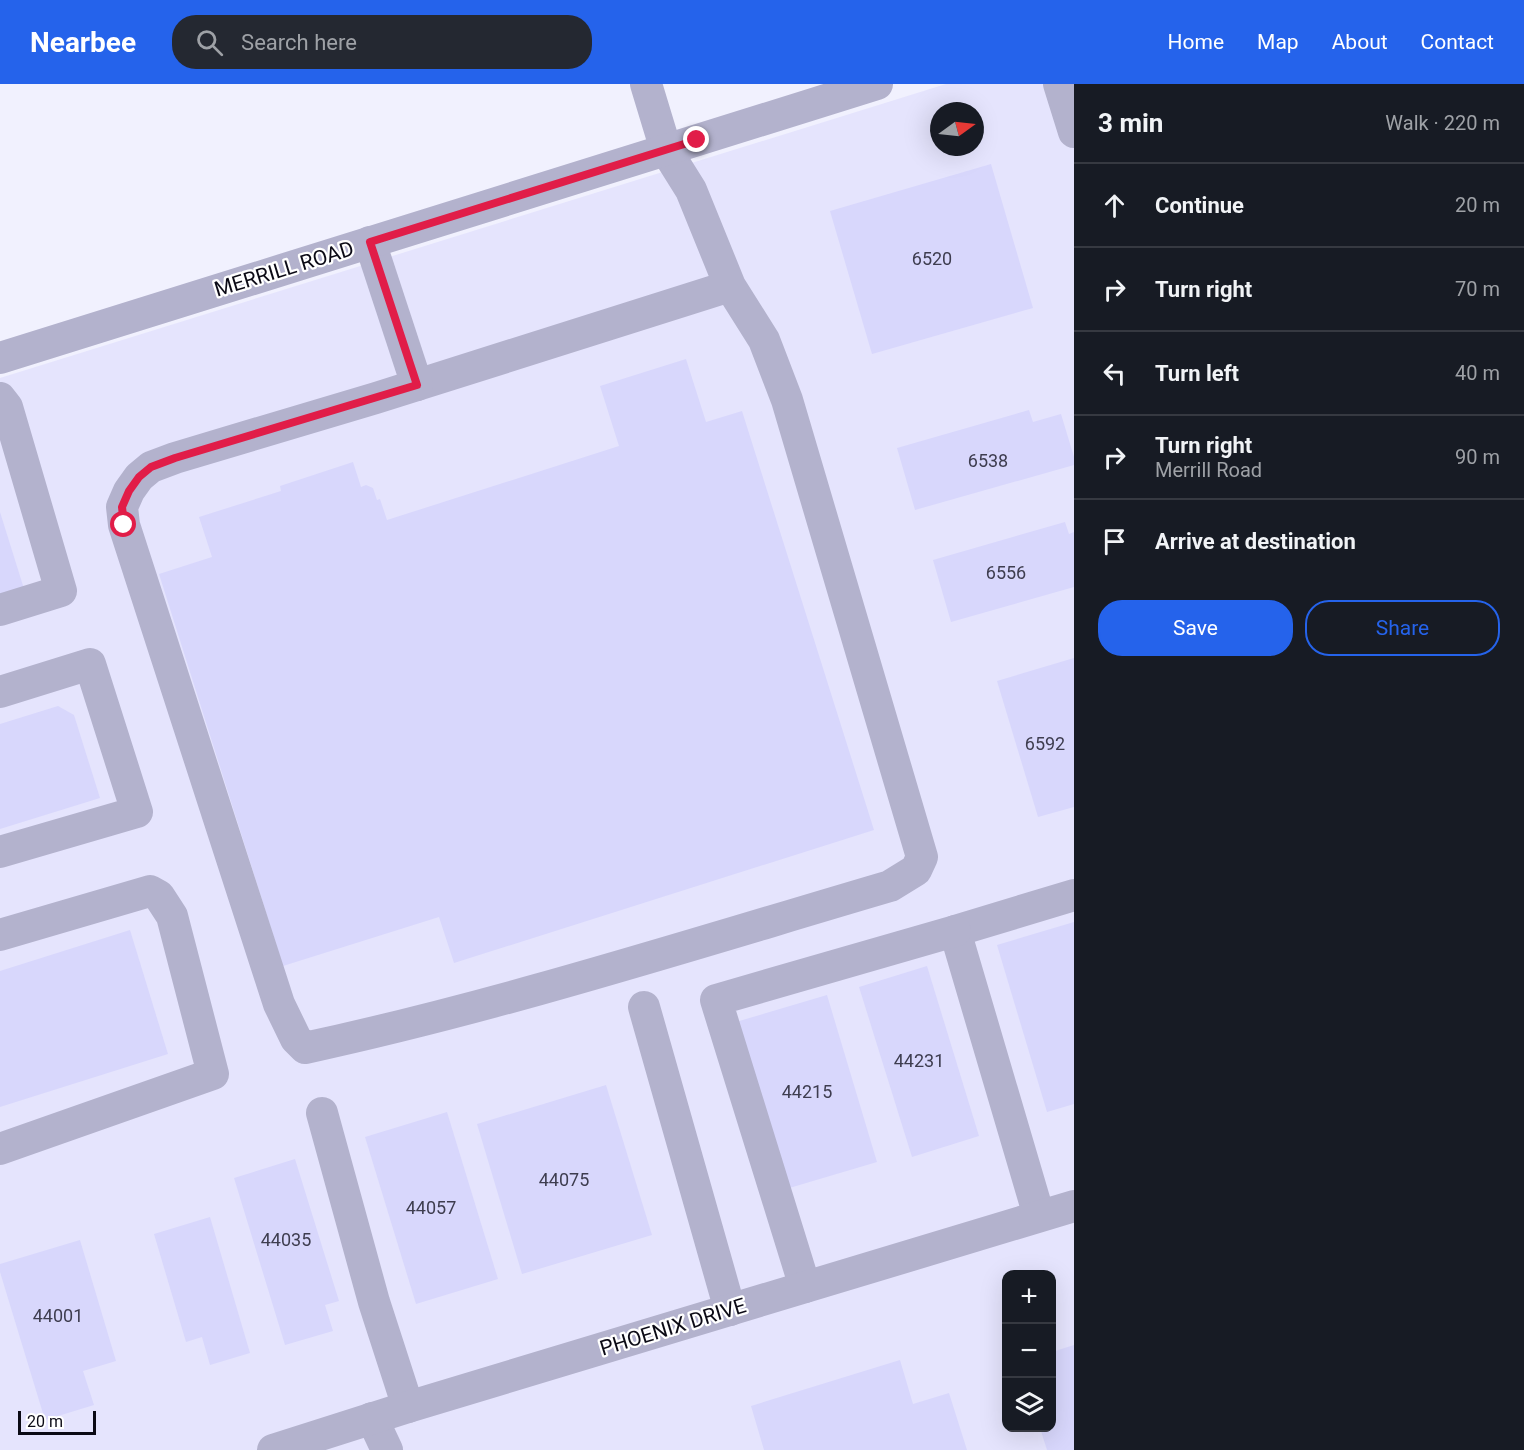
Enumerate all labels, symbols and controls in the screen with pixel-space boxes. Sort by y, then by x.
search box [172,15,592,69]
text: Nearbee [30,26,136,59]
icon: search [193,26,226,59]
text: Search here [241,30,357,55]
text: Home [1168,30,1224,54]
text: Map [1257,30,1299,54]
text: About [1332,30,1388,54]
text: Contact [1421,30,1494,54]
north arrow [930,102,984,156]
text: 3 min [1098,108,1163,138]
text: Walk · 220 m [1385,111,1500,135]
route end [683,126,709,152]
icon: ahead [1098,189,1131,222]
text: Continue [1155,193,1244,218]
text: 20 m [1455,193,1500,217]
street label: MERRILL ROAD [211,236,357,302]
house number: 6520 [912,248,952,269]
icon: right [1098,273,1131,306]
text: Turn right [1155,277,1252,302]
text: 70 m [1455,277,1500,301]
icon: left [1098,357,1131,390]
text: Turn left [1155,361,1239,386]
text: 40 m [1455,361,1500,385]
text: Turn right [1155,433,1252,458]
icon: right [1098,441,1131,474]
text: 90 m [1455,445,1500,469]
house number: 6538 [968,450,1008,471]
text: Merrill Road [1155,458,1262,482]
route start [110,511,136,537]
icon: arrive [1098,525,1131,558]
text: Arrive at destination [1155,529,1356,554]
house number: 6556 [986,562,1026,583]
button: Save [1098,600,1293,656]
button: Share [1305,600,1500,656]
house number: 6592 [1025,733,1065,754]
house number: 44231 [894,1050,944,1071]
house number: 44215 [782,1081,832,1102]
house number: 44075 [539,1169,589,1190]
house number: 44057 [406,1197,456,1218]
house number: 44035 [261,1229,311,1250]
map controls [1002,1270,1056,1432]
button: + [1002,1270,1056,1324]
street label: PHOENIX DRIVE [597,1293,749,1361]
house number: 44001 [33,1305,83,1326]
button: − [1002,1324,1056,1378]
button: layers [1002,1378,1056,1432]
scale bar [18,1408,96,1436]
text: 20 m [27,1412,63,1431]

